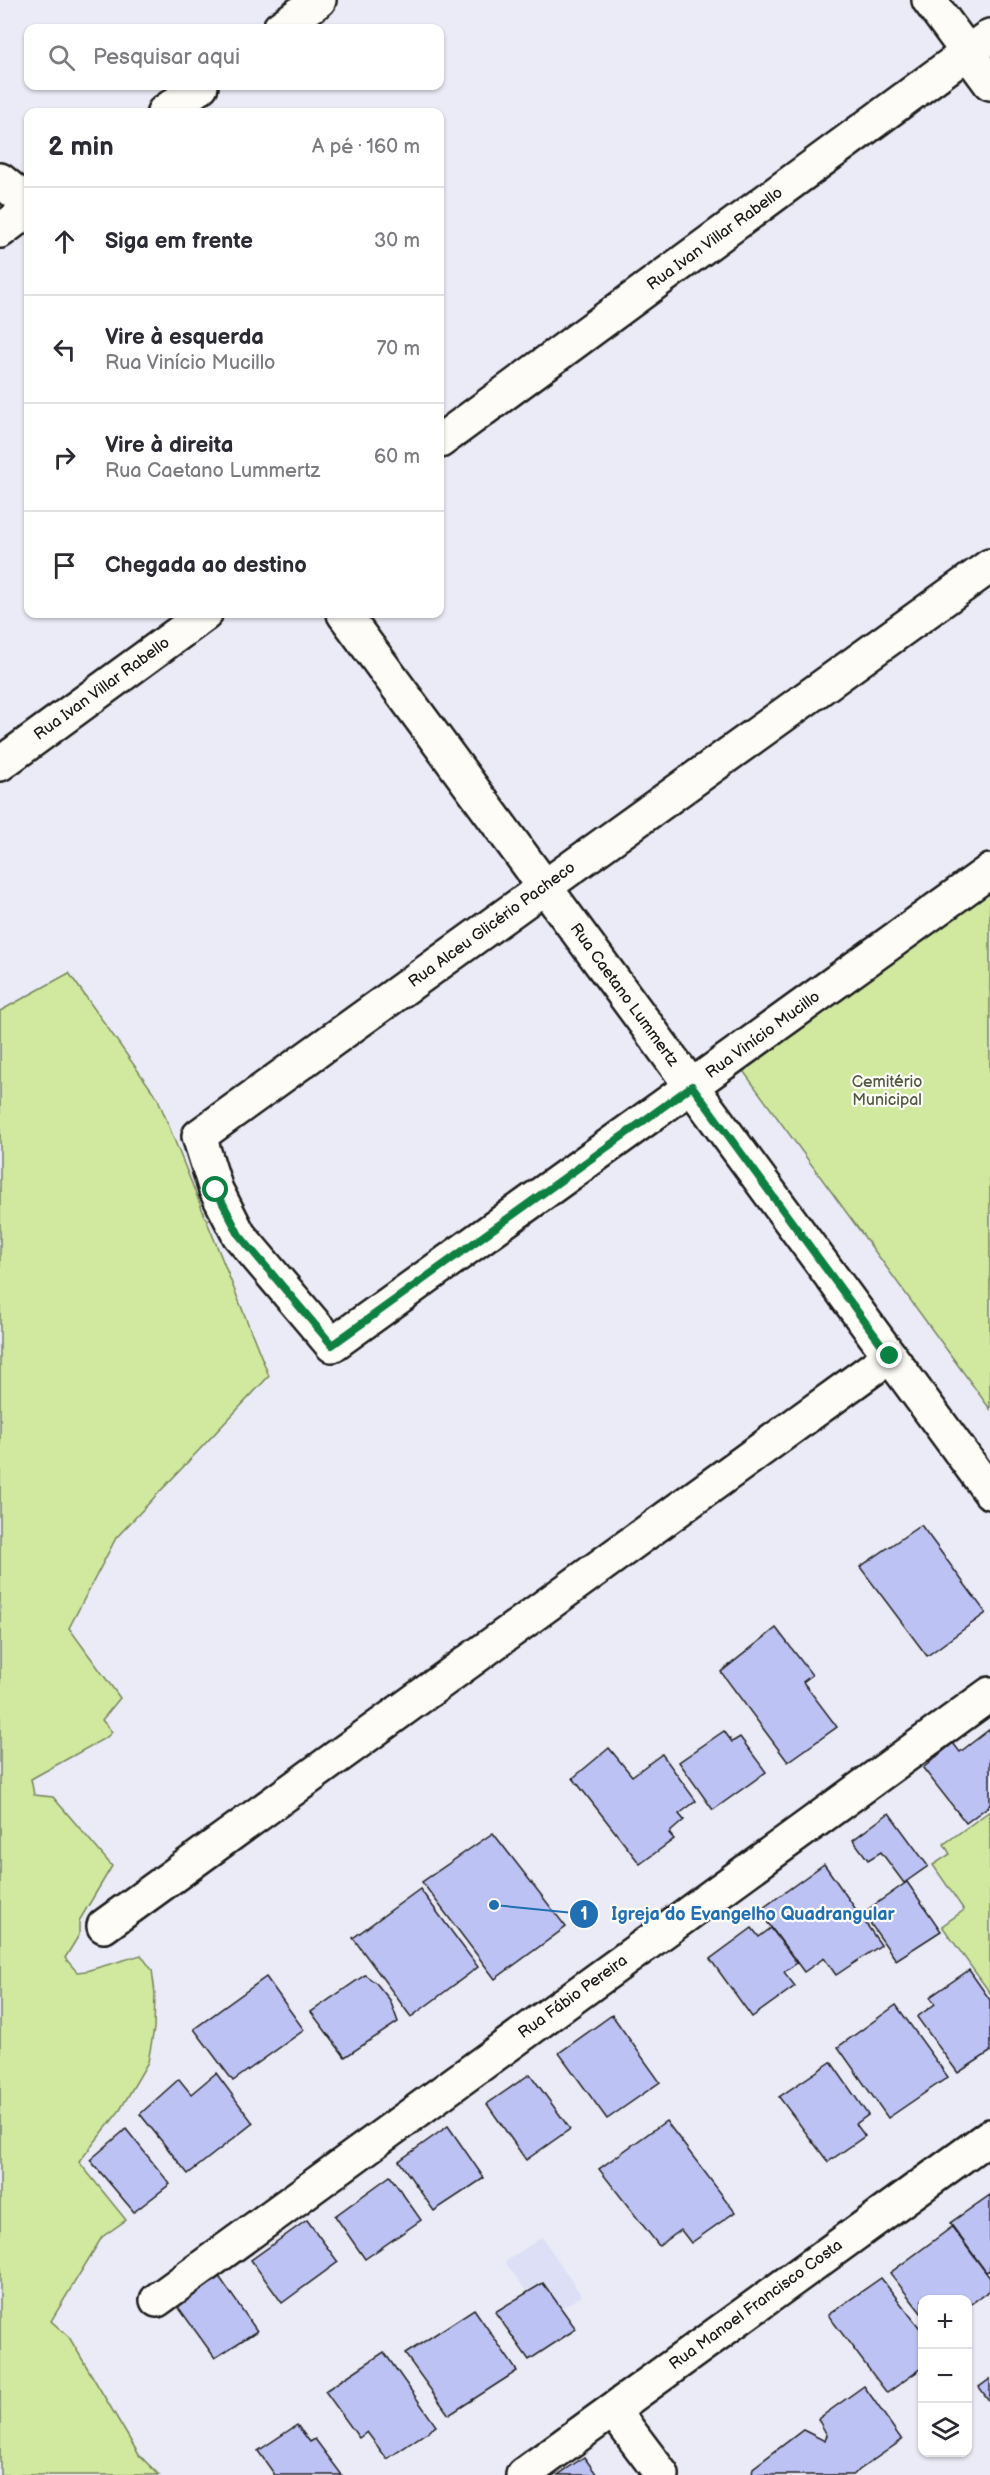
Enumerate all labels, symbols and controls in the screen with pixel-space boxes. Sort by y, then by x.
search box [24,24,444,90]
icon: search [45,41,78,74]
text: Pesquisar aqui [93,44,240,71]
text: 2 min [48,132,114,163]
text: A pé · 160 m [312,135,420,159]
street label: Rua Ivan Villar Rabello [644,183,786,295]
icon: ahead [48,225,81,258]
text: Siga em frente [105,228,253,255]
text: 30 m [374,229,420,253]
text: Vire à esquerda [105,324,264,351]
icon: left [48,333,81,366]
text: 70 m [376,337,420,361]
text: Rua Vinício Mucillo [105,351,275,375]
text: Vire à direita [105,432,233,459]
icon: right [48,441,81,474]
text: 60 m [374,445,420,469]
text: Rua Caetano Lummertz [105,459,320,483]
icon: arrive [48,549,81,582]
text: Chegada ao destino [105,552,307,579]
street label: Rua Ivan Villar Rabello [31,633,173,745]
street label: Rua Alceu Glicério Pacheco [405,858,579,992]
street label: Rua Caetano Lummertz [566,920,682,1070]
street label: Rua Vinício Mucillo [702,987,824,1083]
park label: Cemitério Municipal [852,1073,922,1110]
route start [202,1176,228,1202]
route end [876,1342,902,1368]
callout: Igreja do Evangelho Quadrangular [569,1896,907,1932]
text: 1 [580,1904,588,1925]
text: Igreja do Evangelho Quadrangular [611,1904,896,1925]
street label: Rua Fábio Pereira [515,1951,631,2043]
street label: Rua Manoel Francisco Costa [666,2236,846,2374]
map controls [918,2295,972,2457]
button: + [918,2295,972,2349]
button: − [918,2349,972,2403]
button: layers [918,2403,972,2457]

